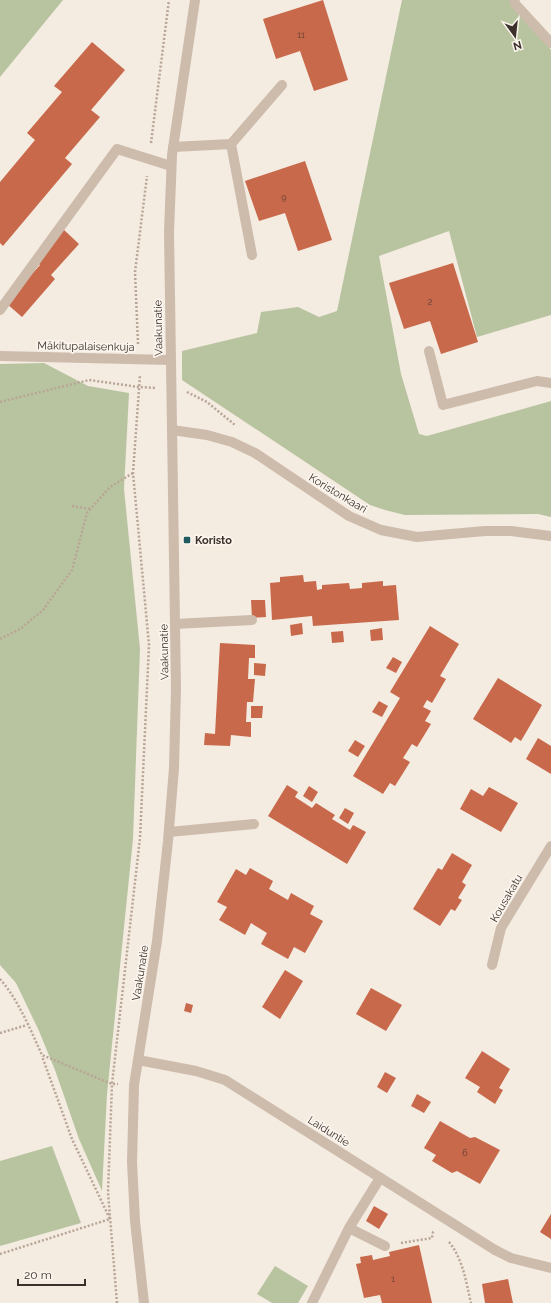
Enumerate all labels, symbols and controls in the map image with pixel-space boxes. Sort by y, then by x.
north arrow [495,16,535,56]
house number: 11 [297,30,305,40]
text: N [512,38,523,53]
house number: 9 [281,192,287,202]
house number: 2 [428,297,433,307]
street label: Vaakunatie [152,299,165,356]
street label: Mäkitupalaisenkuja [37,339,135,354]
street label: Koristonkaari [306,471,369,516]
place label: Koristo [195,534,232,547]
marker: Koristo [182,535,192,545]
street label: Vaakunatie [158,623,171,680]
street label: Kousakatu [488,872,525,924]
street label: Vaakunatie [130,944,151,1002]
street label: Laiduntie [305,1113,353,1150]
house number: 6 [462,1148,468,1158]
scale bar [18,1261,85,1287]
text: 20 m [24,1268,52,1282]
house number: 1 [391,1274,395,1284]

